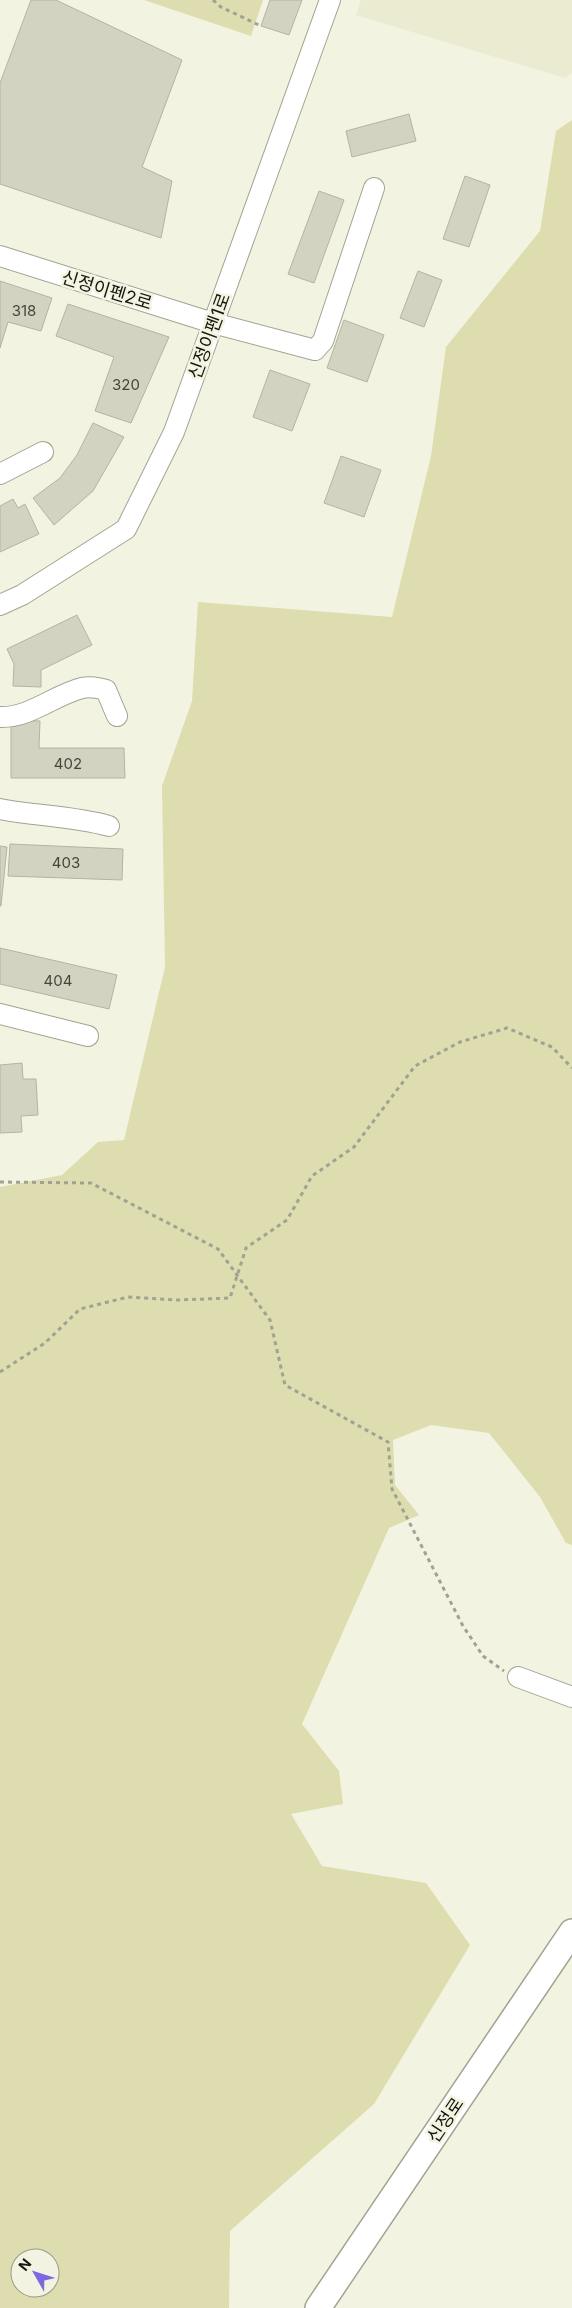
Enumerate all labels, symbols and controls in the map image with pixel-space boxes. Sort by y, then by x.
street label: 신정이펜2로 [59,266,155,314]
street label: 신정이펜1로 [184,290,234,382]
house number: 318 [12,301,36,320]
house number: 320 [112,375,140,394]
house number: 402 [54,754,82,773]
house number: 403 [52,853,80,872]
house number: 404 [44,971,72,990]
street label: 신정로 [422,2094,468,2146]
north arrow [10,2248,60,2298]
text: N [15,2255,34,2274]

